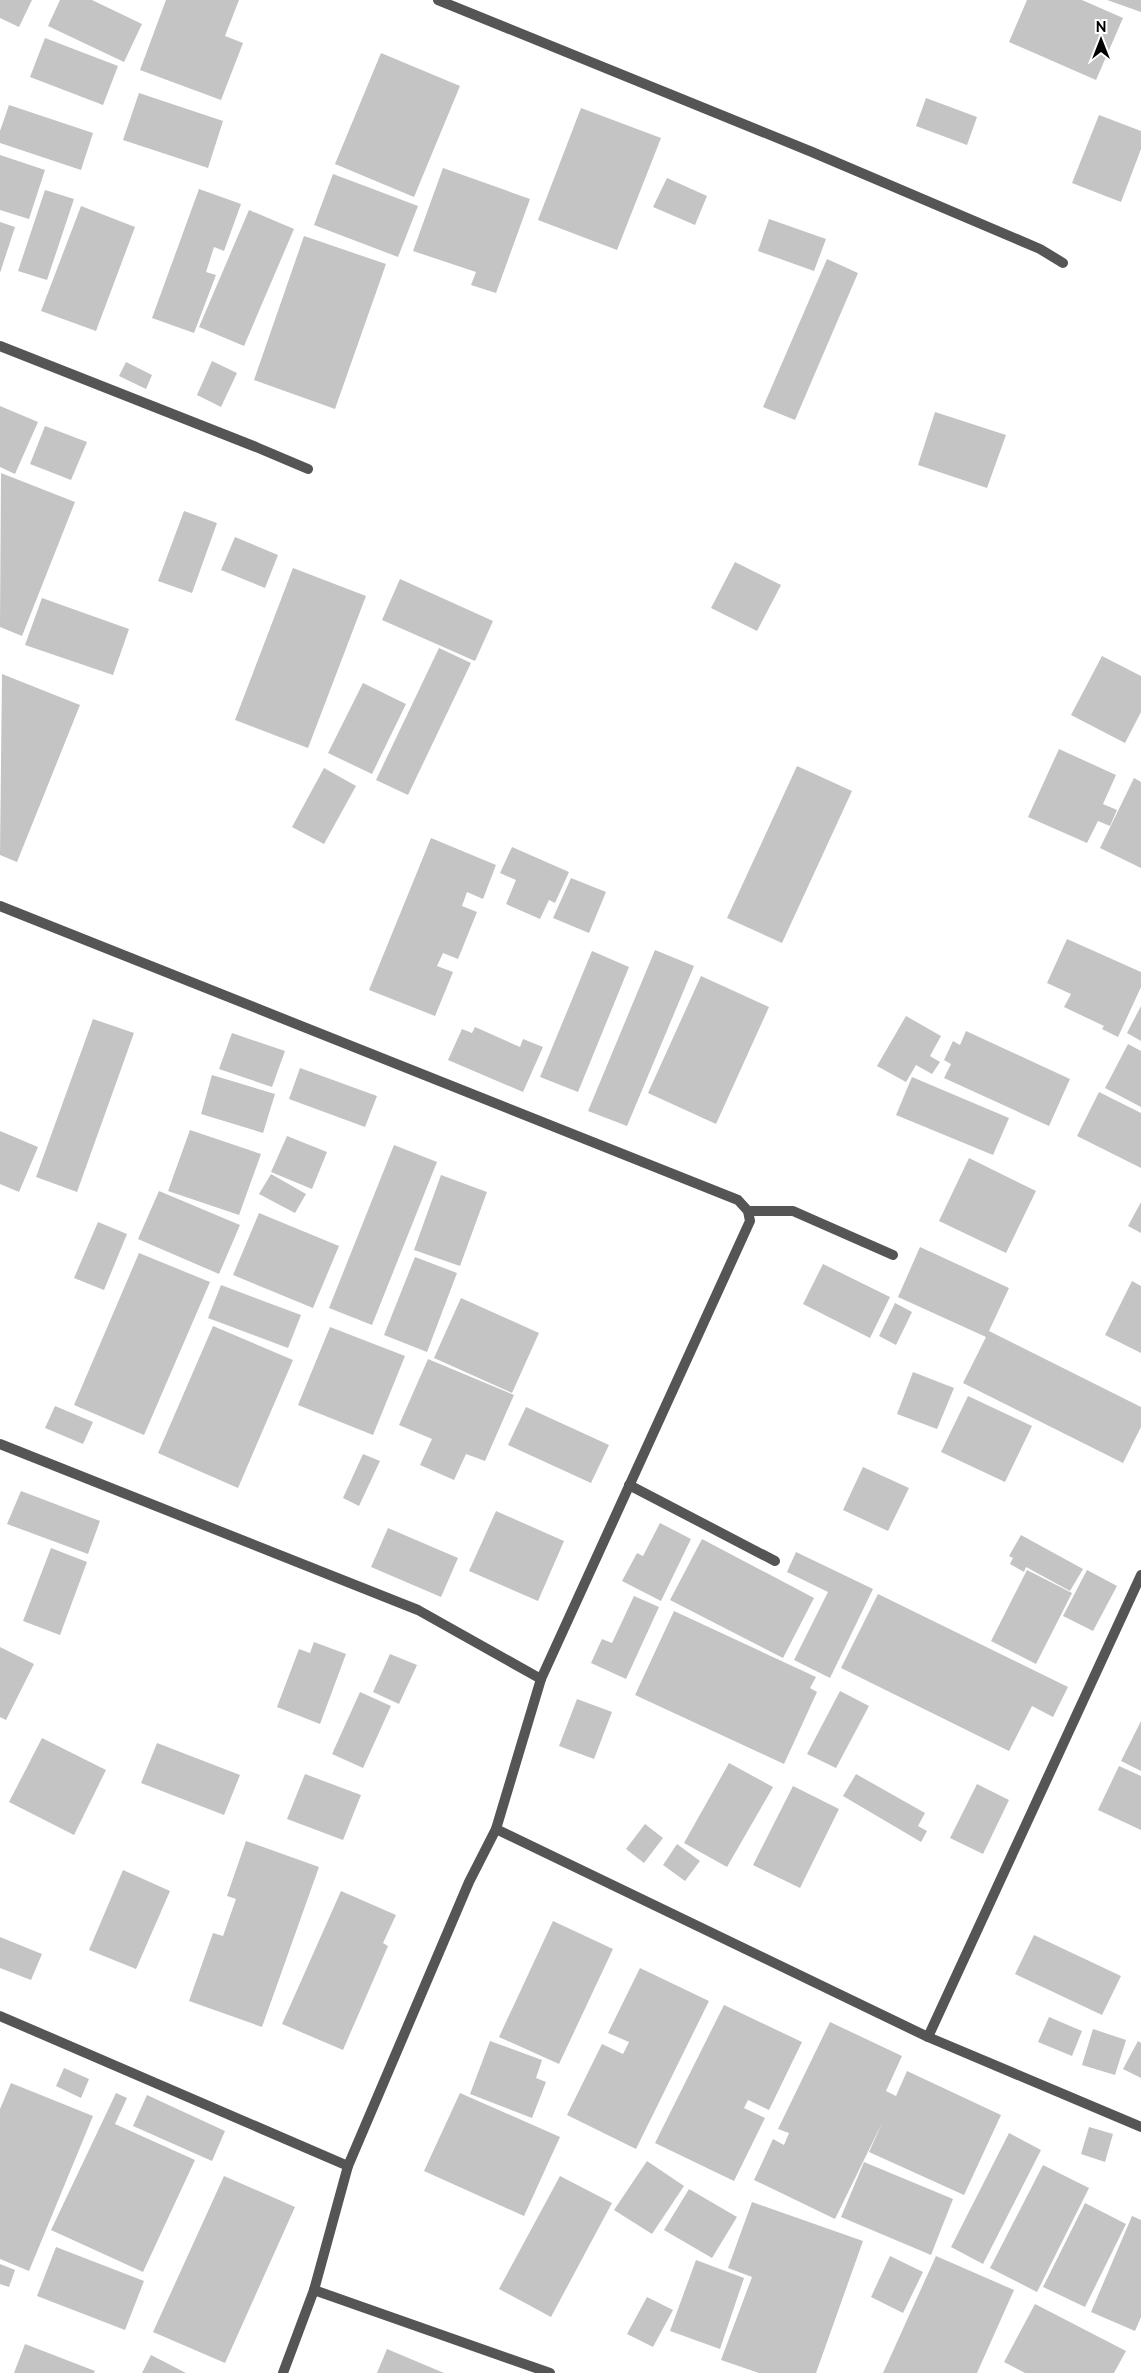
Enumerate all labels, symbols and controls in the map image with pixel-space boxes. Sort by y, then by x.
north arrow [1076,15,1126,65]
text: N [1096,19,1106,35]

